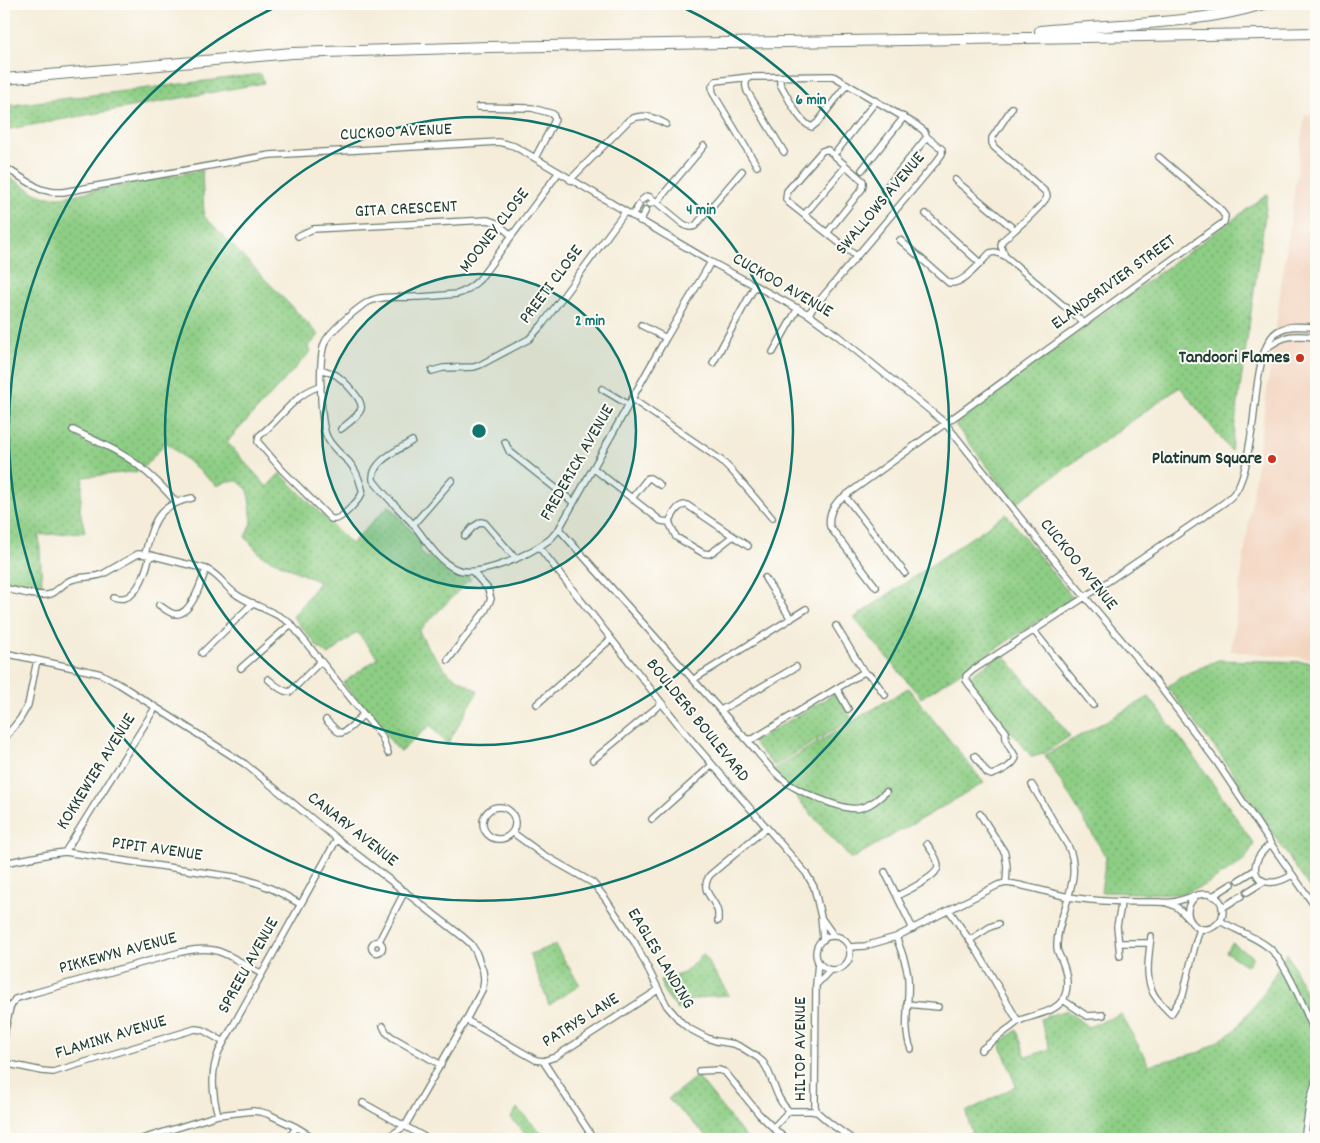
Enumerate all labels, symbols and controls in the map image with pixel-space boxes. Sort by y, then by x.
text: 6 min [796,90,826,112]
street label: CUCKOO AVENUE [339,118,453,148]
street label: SWALLOWS AVENUE [830,147,932,261]
street label: MOONEY CLOSE [454,183,536,279]
street label: GITA CRESCENT [354,195,458,225]
text: 4 min [686,200,716,222]
street label: ELANDSRIVIER STREET [1047,229,1181,337]
street label: PREETI CLOSE [514,240,590,330]
street label: CUCKOO AVENUE [727,247,837,325]
text: 2 min [575,311,605,333]
place label: Tandoori Flames [1179,346,1290,371]
marker: Tandoori Flames [1294,352,1306,364]
street label: FREDERICK AVENUE [535,400,621,526]
centre of rings [470,422,488,440]
place label: Platinum Square [1152,447,1262,472]
marker: Platinum Square [1266,453,1278,465]
street label: CUCKOO AVENUE [1033,514,1123,616]
street label: BOULDERS BOULEVARD [639,654,755,788]
street label: KOKKEWIER AVENUE [51,709,143,835]
street label: CANARY AVENUE [301,786,403,874]
street label: PIPIT AVENUE [110,831,204,869]
street label: EAGLES LANDING [620,904,700,1014]
street label: SPREEU AVENUE [212,913,286,1019]
street label: PIKKEWYN AVENUE [56,926,180,982]
street label: PATRYS LANE [538,987,624,1055]
street label: HILTOP AVENUE [789,997,814,1101]
street label: FLAMINK AVENUE [52,1009,170,1067]

